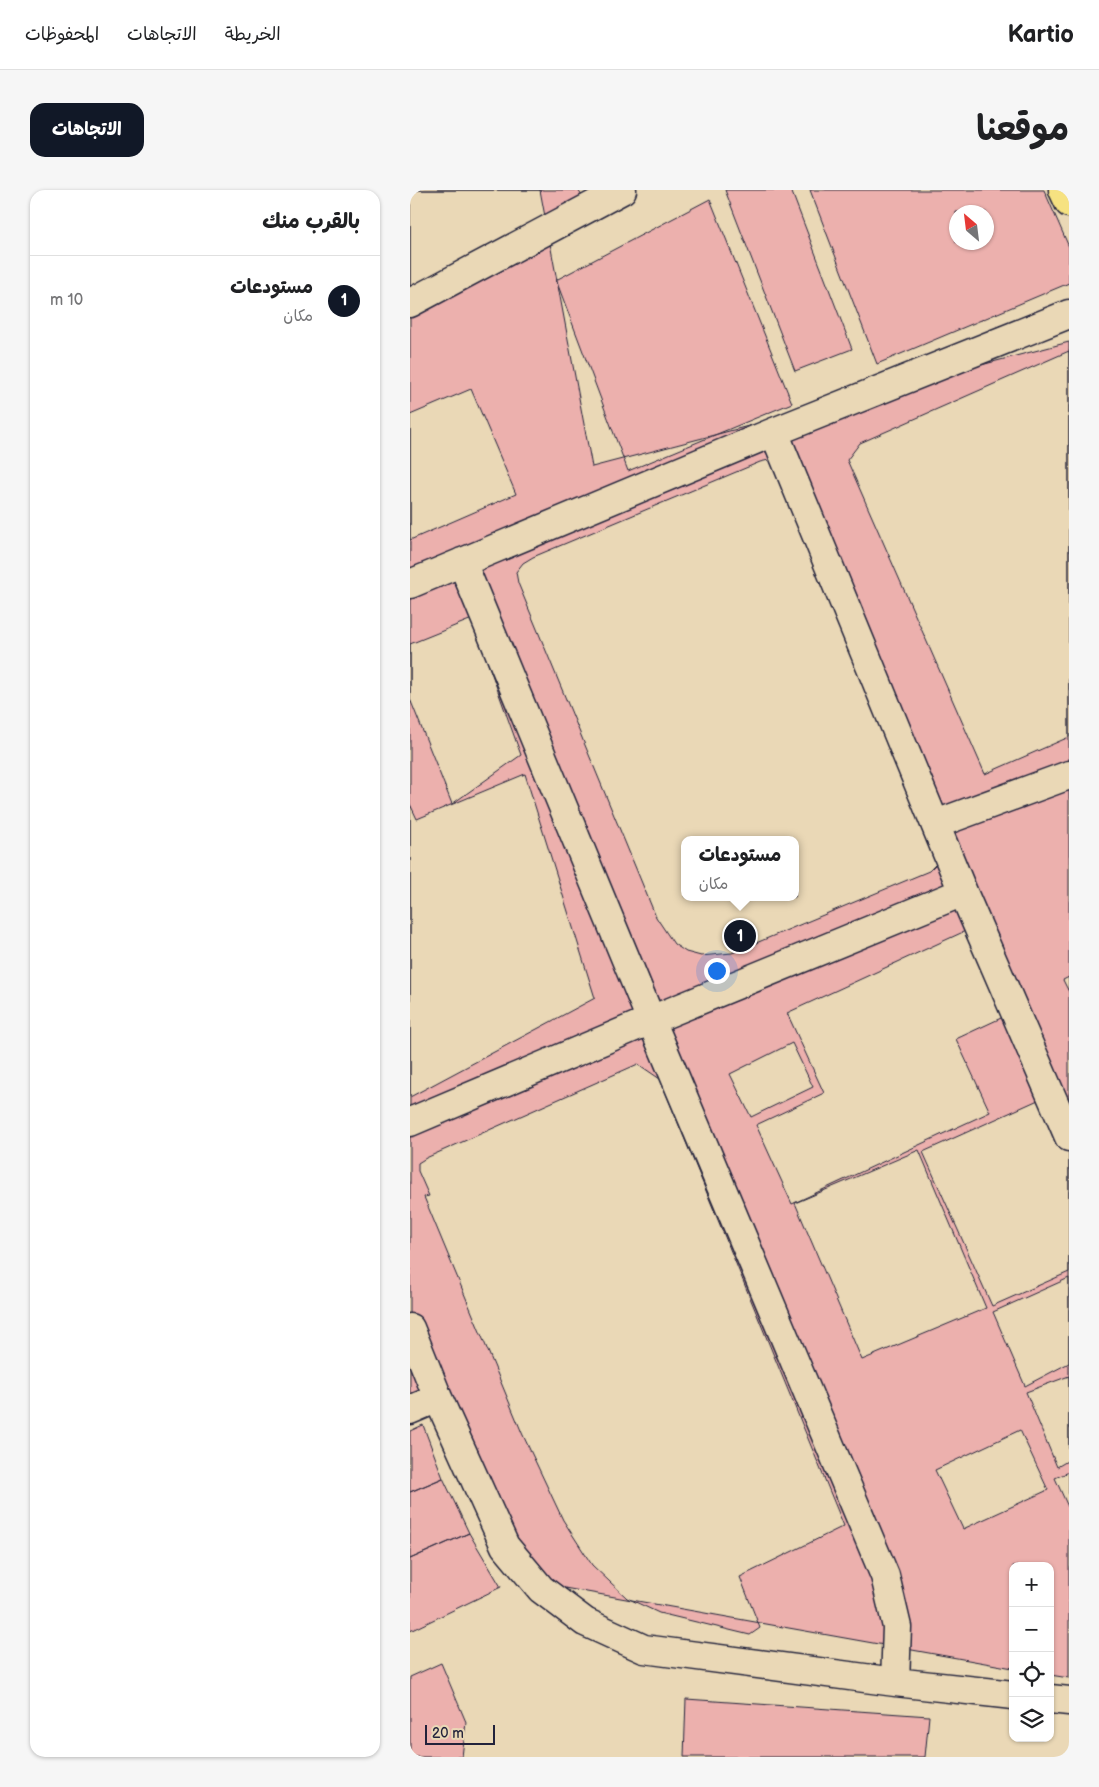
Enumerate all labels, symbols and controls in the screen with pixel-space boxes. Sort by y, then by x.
text: Kartio [1007,20,1074,49]
text: المحفوظات [25,24,99,45]
text: الاتجاهات [127,24,197,45]
text: الخريطة [225,24,281,45]
button: الاتجاهات [30,103,144,157]
text: موقعنا [976,108,1069,151]
north arrow [949,205,994,250]
text: بالقرب منك [262,209,360,234]
text: مستودعات [230,276,313,299]
text: 10 m [50,291,83,310]
text: 1 [341,291,347,310]
text: مكان [283,307,313,326]
popup [681,836,799,901]
text: مستودعات [699,844,781,867]
text: مكان [699,875,728,894]
pin: 1 [724,917,756,955]
your location [704,958,730,984]
map controls [1009,1562,1054,1742]
button: + [1009,1562,1054,1607]
button: − [1009,1607,1054,1652]
button: locate [1009,1652,1054,1697]
button: layers [1009,1697,1054,1742]
scale bar [425,1722,495,1745]
text: 20 m [432,1725,464,1742]

